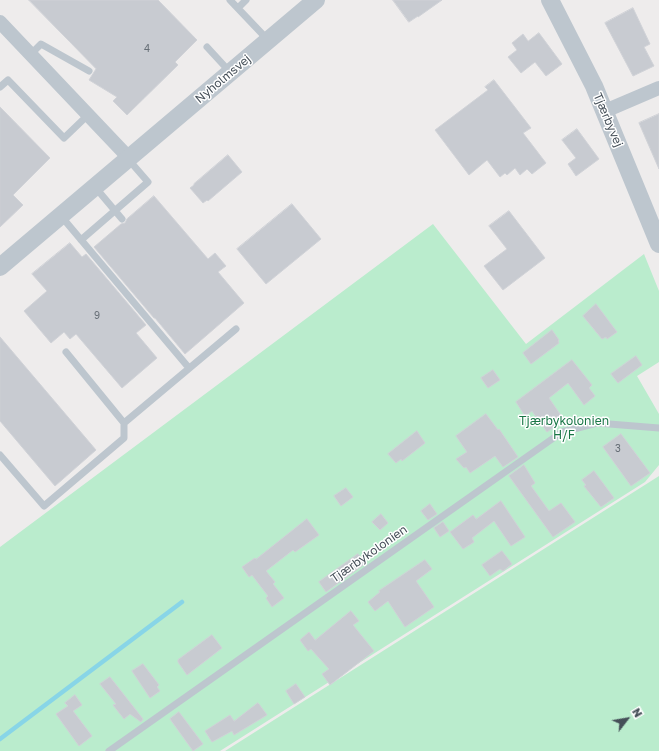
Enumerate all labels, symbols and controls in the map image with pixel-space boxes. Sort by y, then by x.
house number: 4 [144,43,150,55]
street label: Nyholmsvej [192,52,254,106]
street label: Tjærbyvej [590,91,626,149]
house number: 9 [94,310,100,322]
park label: Tjærbykolonien H/F [519,414,609,442]
house number: 3 [615,443,621,455]
street label: Tjærbykolonien [328,522,410,586]
north arrow [607,699,647,739]
text: N [630,706,645,719]

